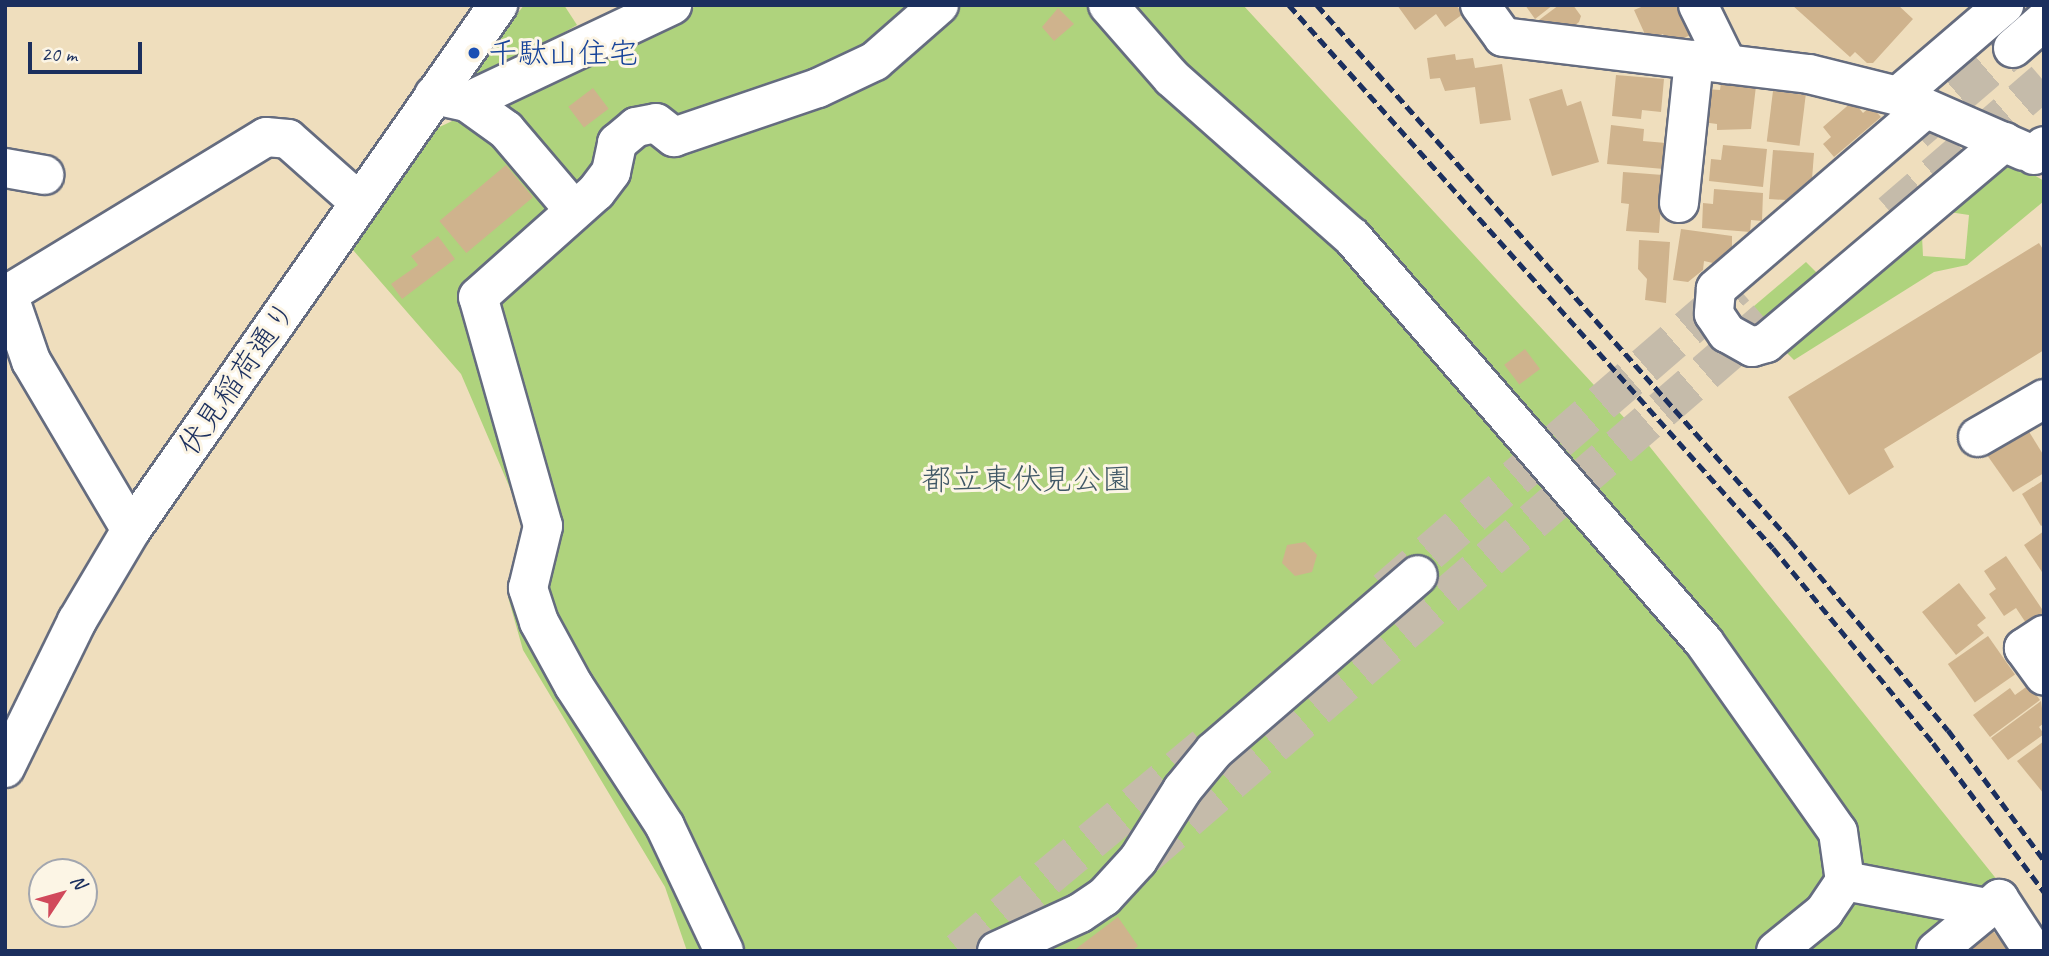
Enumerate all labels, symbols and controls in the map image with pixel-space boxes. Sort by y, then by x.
scale bar [32,28,145,72]
place label: 千駄山住宅 [488,35,638,71]
text: 20 m [41,41,77,67]
marker: 千駄山住宅 [466,45,482,61]
street label: 伏見稲荷通り [171,294,303,462]
park label: 都立東伏見公園 [922,461,1132,497]
north arrow [28,858,98,928]
text: N [65,870,92,894]

